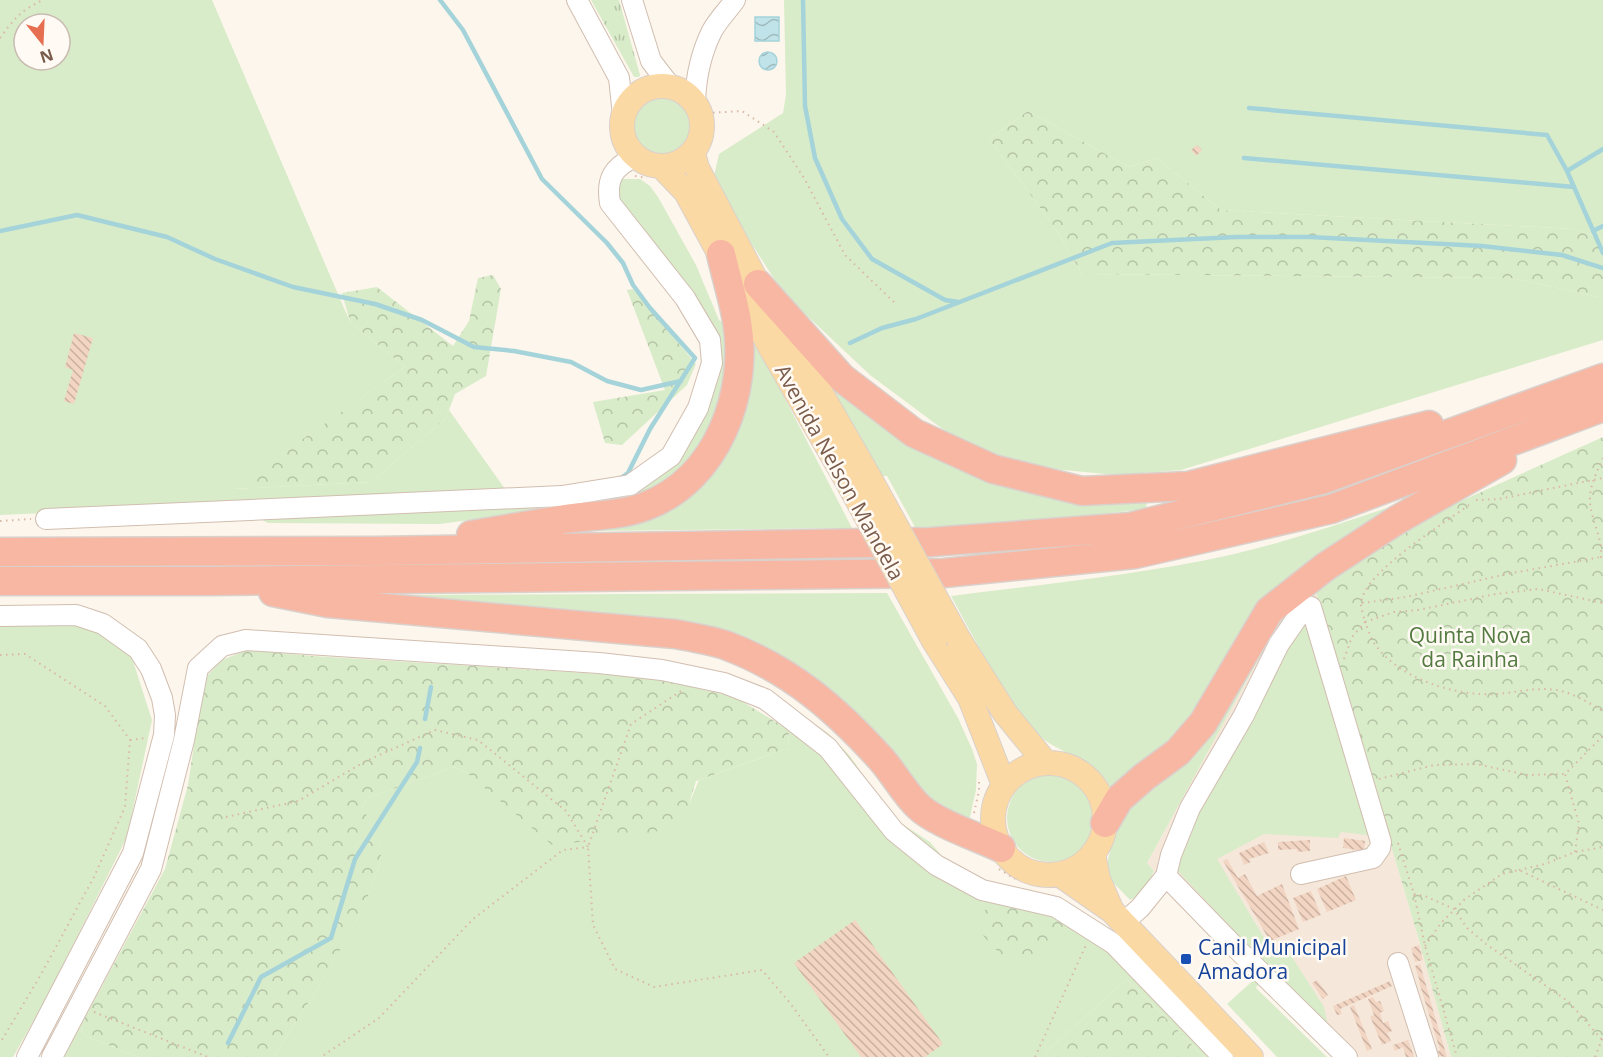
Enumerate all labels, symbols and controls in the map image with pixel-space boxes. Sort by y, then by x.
north arrow [12,12,72,72]
text: N [37,44,56,69]
street label: Avenida Nelson Mandela [769,359,911,585]
park label: Quinta Nova da Rainha [1409,621,1531,673]
place label: Canil Municipal Amadora [1198,933,1347,985]
marker: Canil Municipal Amadora [1179,952,1193,966]

